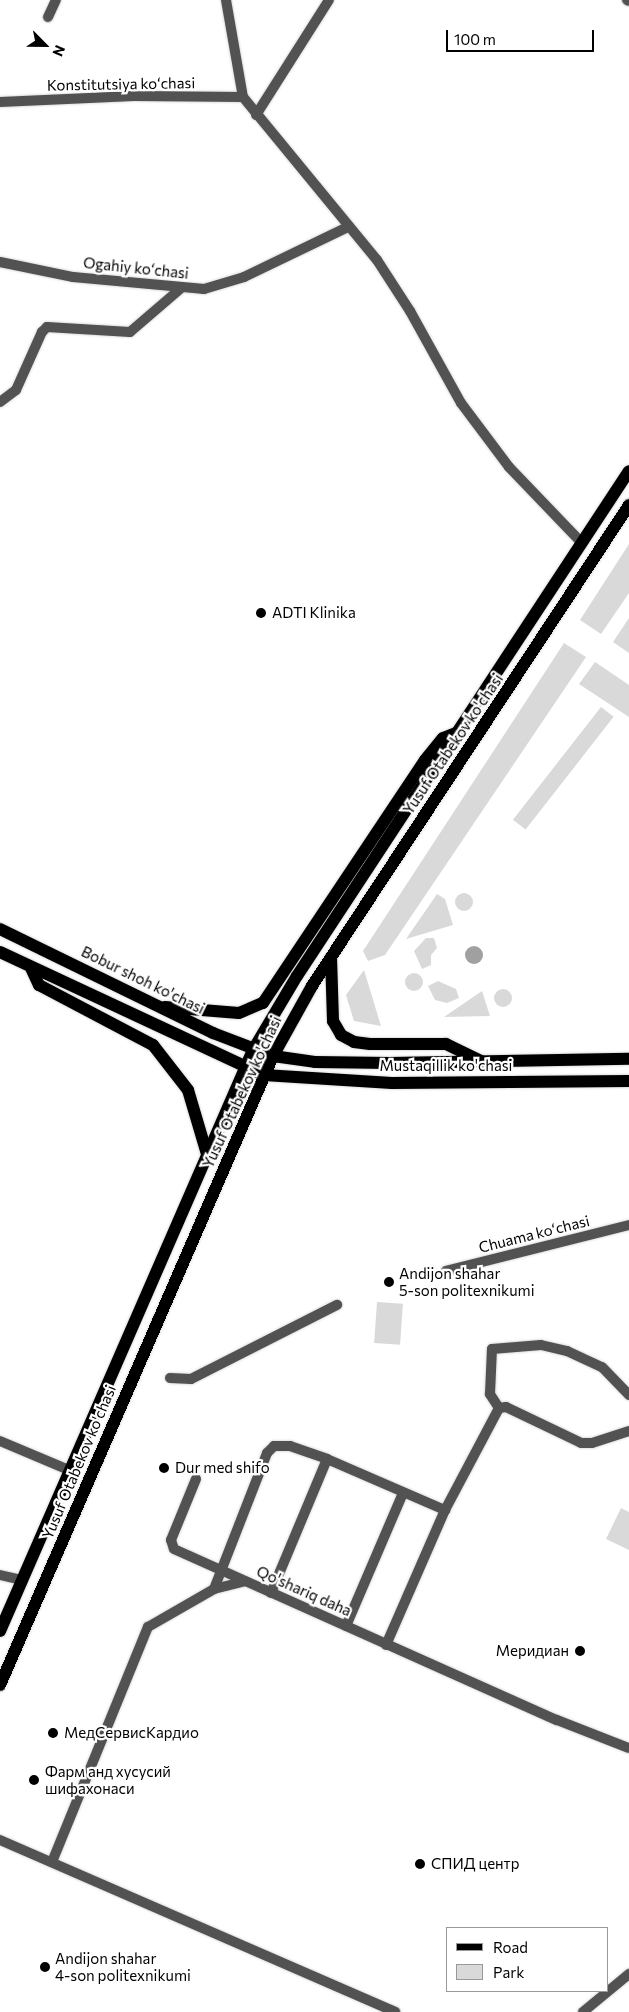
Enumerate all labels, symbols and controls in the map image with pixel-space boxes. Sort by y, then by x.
north arrow [20,20,70,70]
scale bar [449,20,596,52]
text: 100 m [454,30,496,48]
text: N [49,43,69,59]
street label: Konstitutsiya koʻchasi [47,74,195,94]
street label: Ogahiy koʻchasi [82,254,190,282]
place label: ADTI Klinika [272,604,356,622]
marker: ADTI Klinika [254,606,268,620]
street label: Yusuf Otabekov ko'chasi [399,670,507,818]
street label: Bobur shoh ko'chasi [78,942,208,1018]
street label: Yusuf Otabekov ko'chasi [199,1013,285,1171]
street label: Mustaqillik ko'chasi [380,1057,512,1075]
street label: Chuama koʻchasi [477,1212,591,1256]
place label: Andijon shahar 5-son politexnikumi [399,1264,535,1299]
marker: Andijon shahar 5-son politexnikumi [383,1276,395,1288]
street label: Yusuf Otabekov ko'chasi [38,1382,120,1542]
place label: Dur med shifo [175,1459,270,1477]
marker: Dur med shifo [157,1461,171,1475]
street label: Qo'shariq daha [254,1562,354,1620]
place label: Меридиан [496,1642,569,1660]
marker: Меридиан [573,1644,587,1658]
place label: МедСервисКардио [64,1724,199,1742]
marker: МедСервисКардио [46,1726,60,1740]
place label: Фарм анд хусусий шифахонаси [45,1762,171,1797]
marker: Фарм анд хусусий шифахонаси [27,1773,41,1787]
place label: СПИД центр [431,1855,519,1873]
marker: СПИД центр [413,1857,427,1871]
legend [446,1927,609,1992]
text: Road [493,1938,528,1956]
place label: Andijon shahar 4-son politexnikumi [55,1949,191,1984]
marker: Andijon shahar 4-son politexnikumi [39,1961,51,1973]
text: Park [493,1963,524,1981]

